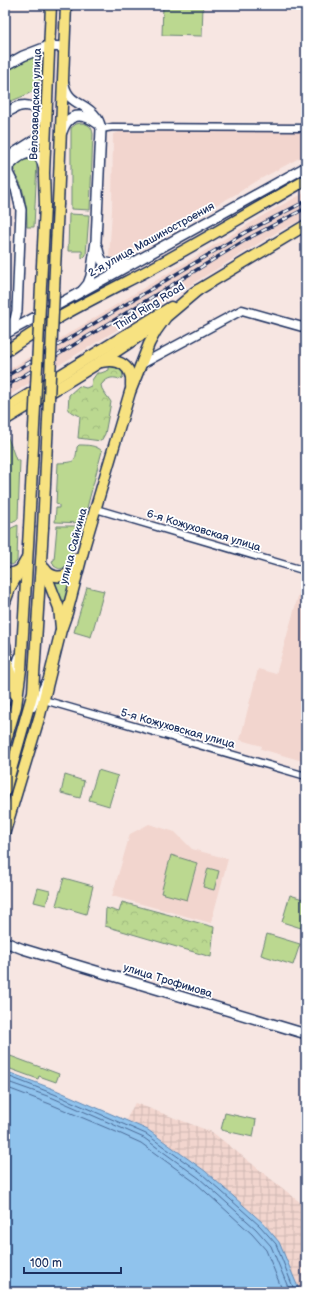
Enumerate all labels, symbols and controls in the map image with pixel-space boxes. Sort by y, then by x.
street label: Велозаводская улица [27,47,44,160]
street label: 2-я улица Машиностроения [86,199,217,280]
street label: Third Ring Road [112,280,187,333]
street label: улица Сайкина [57,506,90,586]
street label: 6-я Кожуховская улица [145,507,263,554]
street label: 5-я Кожуховская улица [119,706,237,751]
street label: улица Трофимова [122,961,214,1000]
scale bar [24,1249,121,1275]
text: 100 m [30,1256,62,1271]

